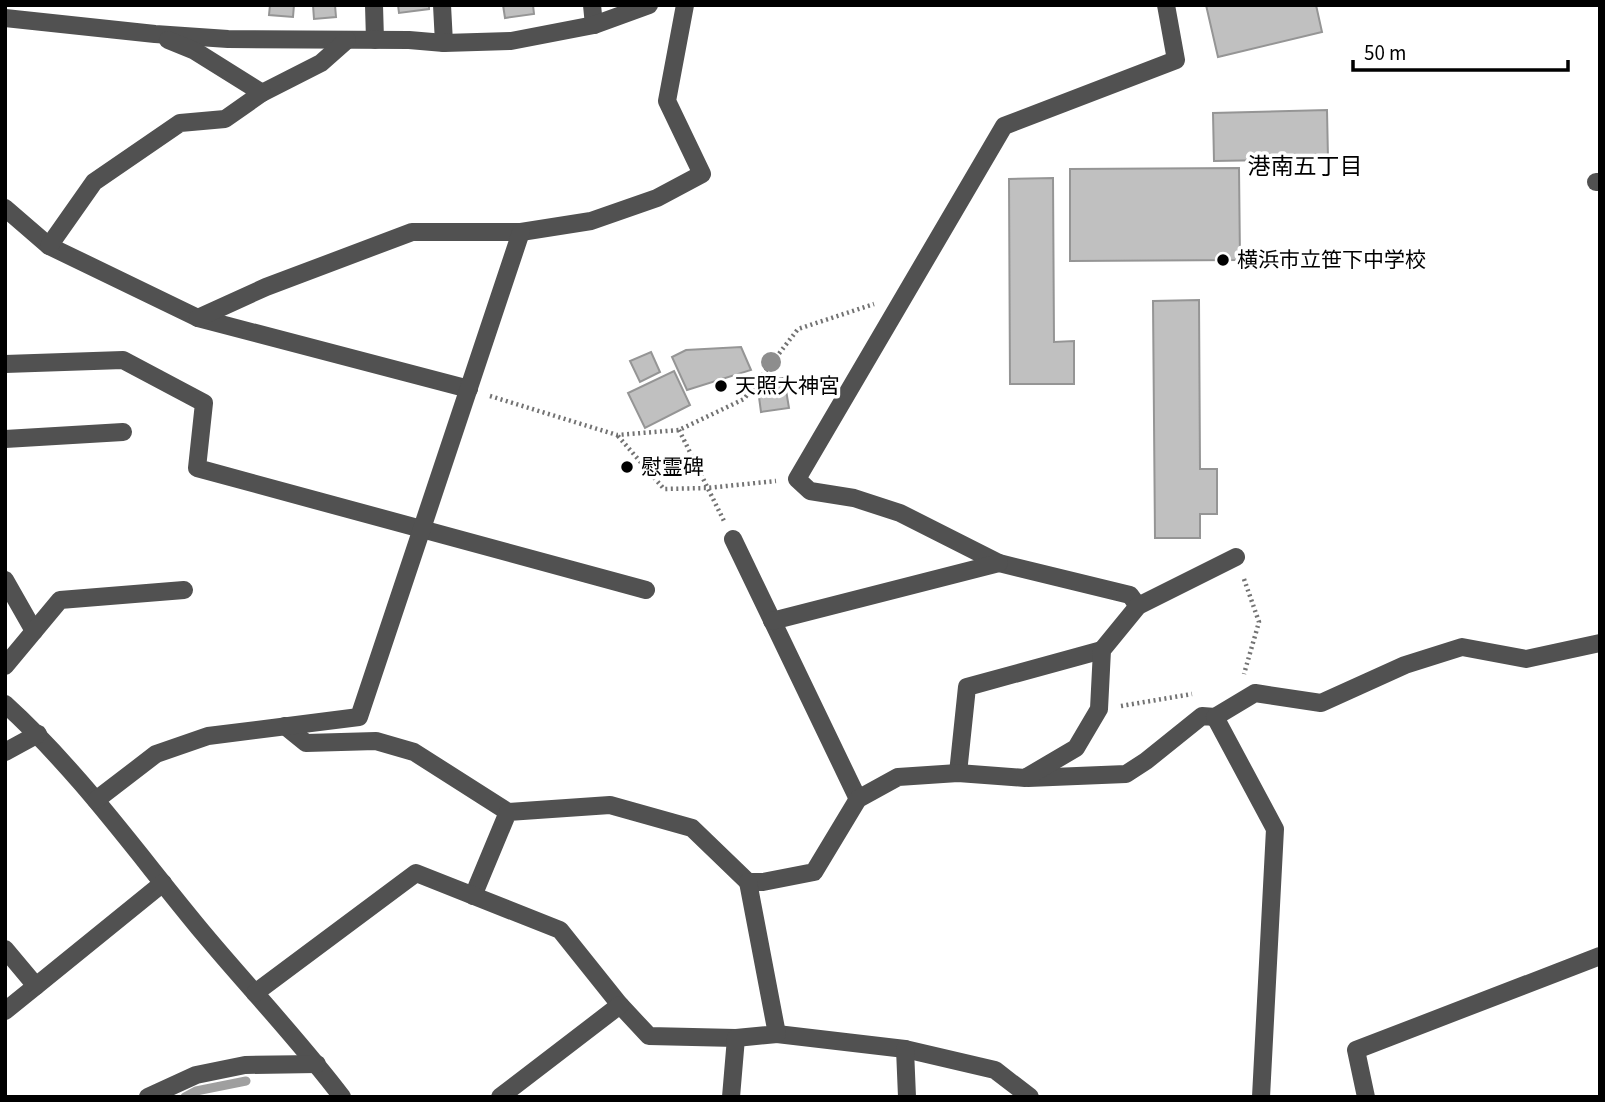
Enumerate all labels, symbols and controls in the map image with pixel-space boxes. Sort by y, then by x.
scale bar [1353,28,1568,72]
text: 50 m [1364,38,1406,68]
district label: 港南五丁目 [1248,150,1363,183]
place label: 横浜市立笹下中学校 [1237,245,1426,275]
marker: 横浜市立笹下中学校 [1215,252,1231,268]
place label: 天照大神宮 [735,371,840,401]
marker: 天照大神宮 [713,378,729,394]
place label: 慰霊碑 [641,452,704,482]
marker: 慰霊碑 [619,459,635,475]

